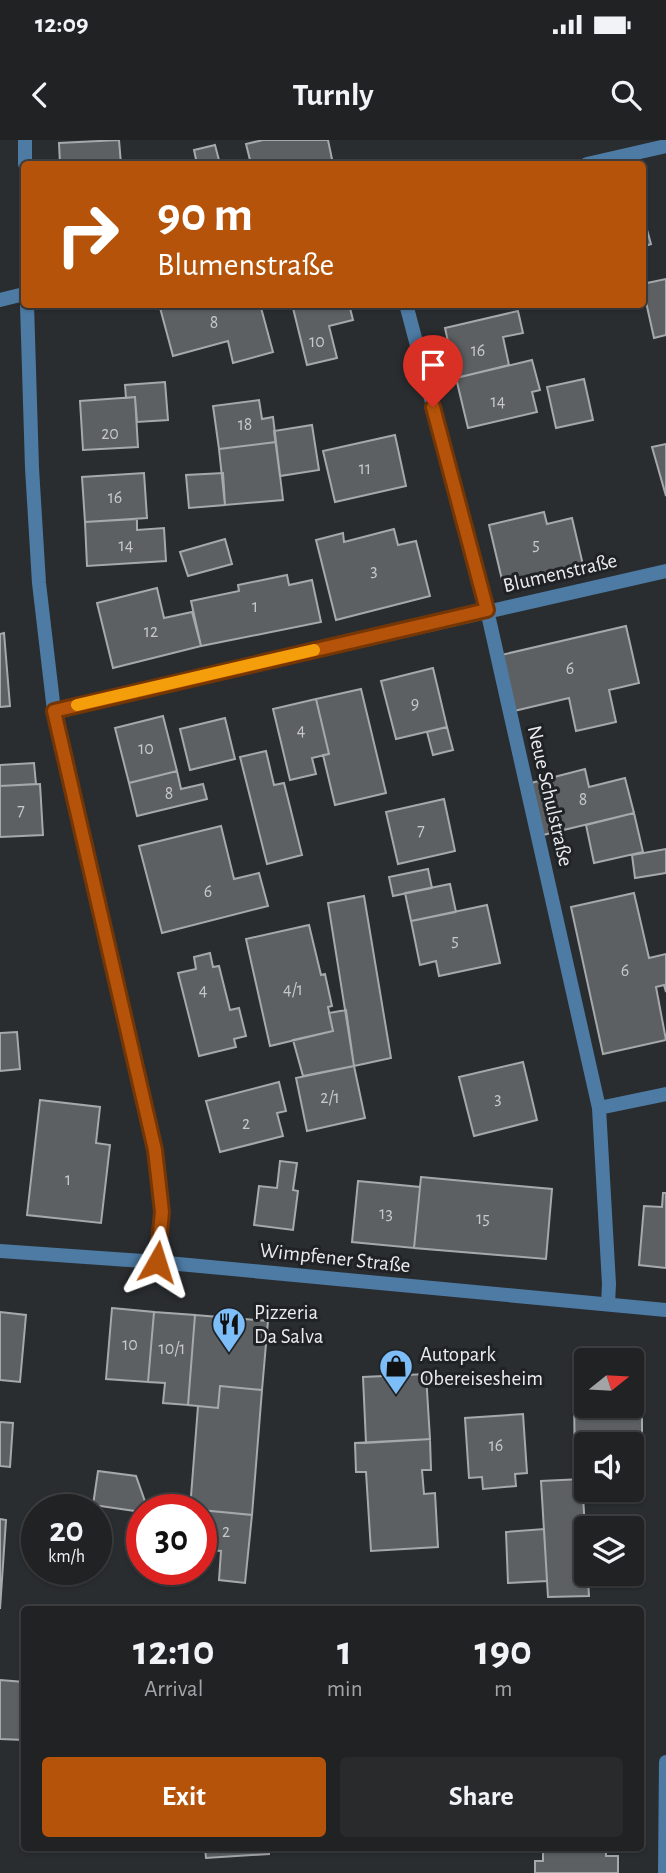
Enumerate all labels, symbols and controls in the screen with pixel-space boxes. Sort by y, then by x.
text: 12:09 [35,11,89,37]
icon: back [21,76,59,114]
icon: search [607,76,645,114]
text: Turnly [292,79,374,111]
icon: right [42,189,133,280]
text: 90 m [157,191,253,240]
text: Blumenstraße [157,249,334,281]
house number: 8 [210,314,218,332]
house number: 10 [309,333,325,351]
pin [403,335,463,407]
house number: 16 [471,342,485,360]
icon: arrive [414,346,452,384]
house number: 14 [491,393,506,411]
house number: 18 [238,416,252,434]
house number: 20 [101,425,119,443]
house number: 11 [359,460,371,478]
house number: 16 [108,489,122,507]
house number: 5 [532,536,540,554]
house number: 14 [119,537,134,555]
street label: Blumenstraße [501,550,619,596]
house number: 3 [370,562,378,580]
house number: 1 [252,598,258,616]
house number: 12 [144,623,158,641]
house number: 6 [566,660,574,678]
house number: 9 [411,695,419,713]
house number: 4 [297,722,306,740]
street label: Neue Schulstraße [524,724,576,868]
house number: 10 [138,740,154,758]
house number: 8 [165,785,173,803]
house number: 8 [579,791,587,809]
house number: 7 [17,802,25,820]
house number: 7 [417,822,425,840]
house number: 6 [204,883,212,901]
house number: 5 [451,932,459,950]
house number: 6 [621,962,629,980]
house number: 4/1 [283,981,303,999]
house number: 4 [199,982,208,1000]
house number: 2/1 [320,1089,340,1107]
house number: 3 [494,1090,502,1108]
house number: 2 [242,1115,250,1133]
house number: 1 [65,1171,71,1189]
house number: 13 [379,1205,393,1223]
house number: 15 [476,1210,490,1228]
position arrow [120,1225,194,1299]
street label: Wimpfener Straße [259,1240,411,1276]
place label: Pizzeria Da Salva [254,1302,324,1347]
restaurant icon: Pizzeria Da Salva [210,1305,248,1354]
house number: 10 [122,1336,138,1354]
house number: 10/1 [158,1340,186,1358]
place label: Autopark Obereisesheim [420,1344,543,1389]
shop icon: Autopark Obereisesheim [377,1347,415,1396]
north arrow [574,1348,644,1418]
map controls [574,1348,644,1586]
button: sound [574,1432,644,1502]
house number: 16 [489,1437,503,1455]
speed limit sign: 30 [126,1494,217,1585]
text: 20 [49,1513,84,1548]
button: layers [574,1516,644,1586]
house number: 2 [222,1523,230,1541]
text: km/h [48,1548,85,1566]
text: 12:10 [133,1630,215,1672]
text: 1 [337,1630,352,1672]
text: 190 [475,1630,532,1672]
text: Arrival [144,1678,203,1701]
text: min [327,1678,363,1701]
text: m [494,1678,512,1701]
button: Exit [42,1757,326,1837]
button: Share [340,1757,623,1837]

